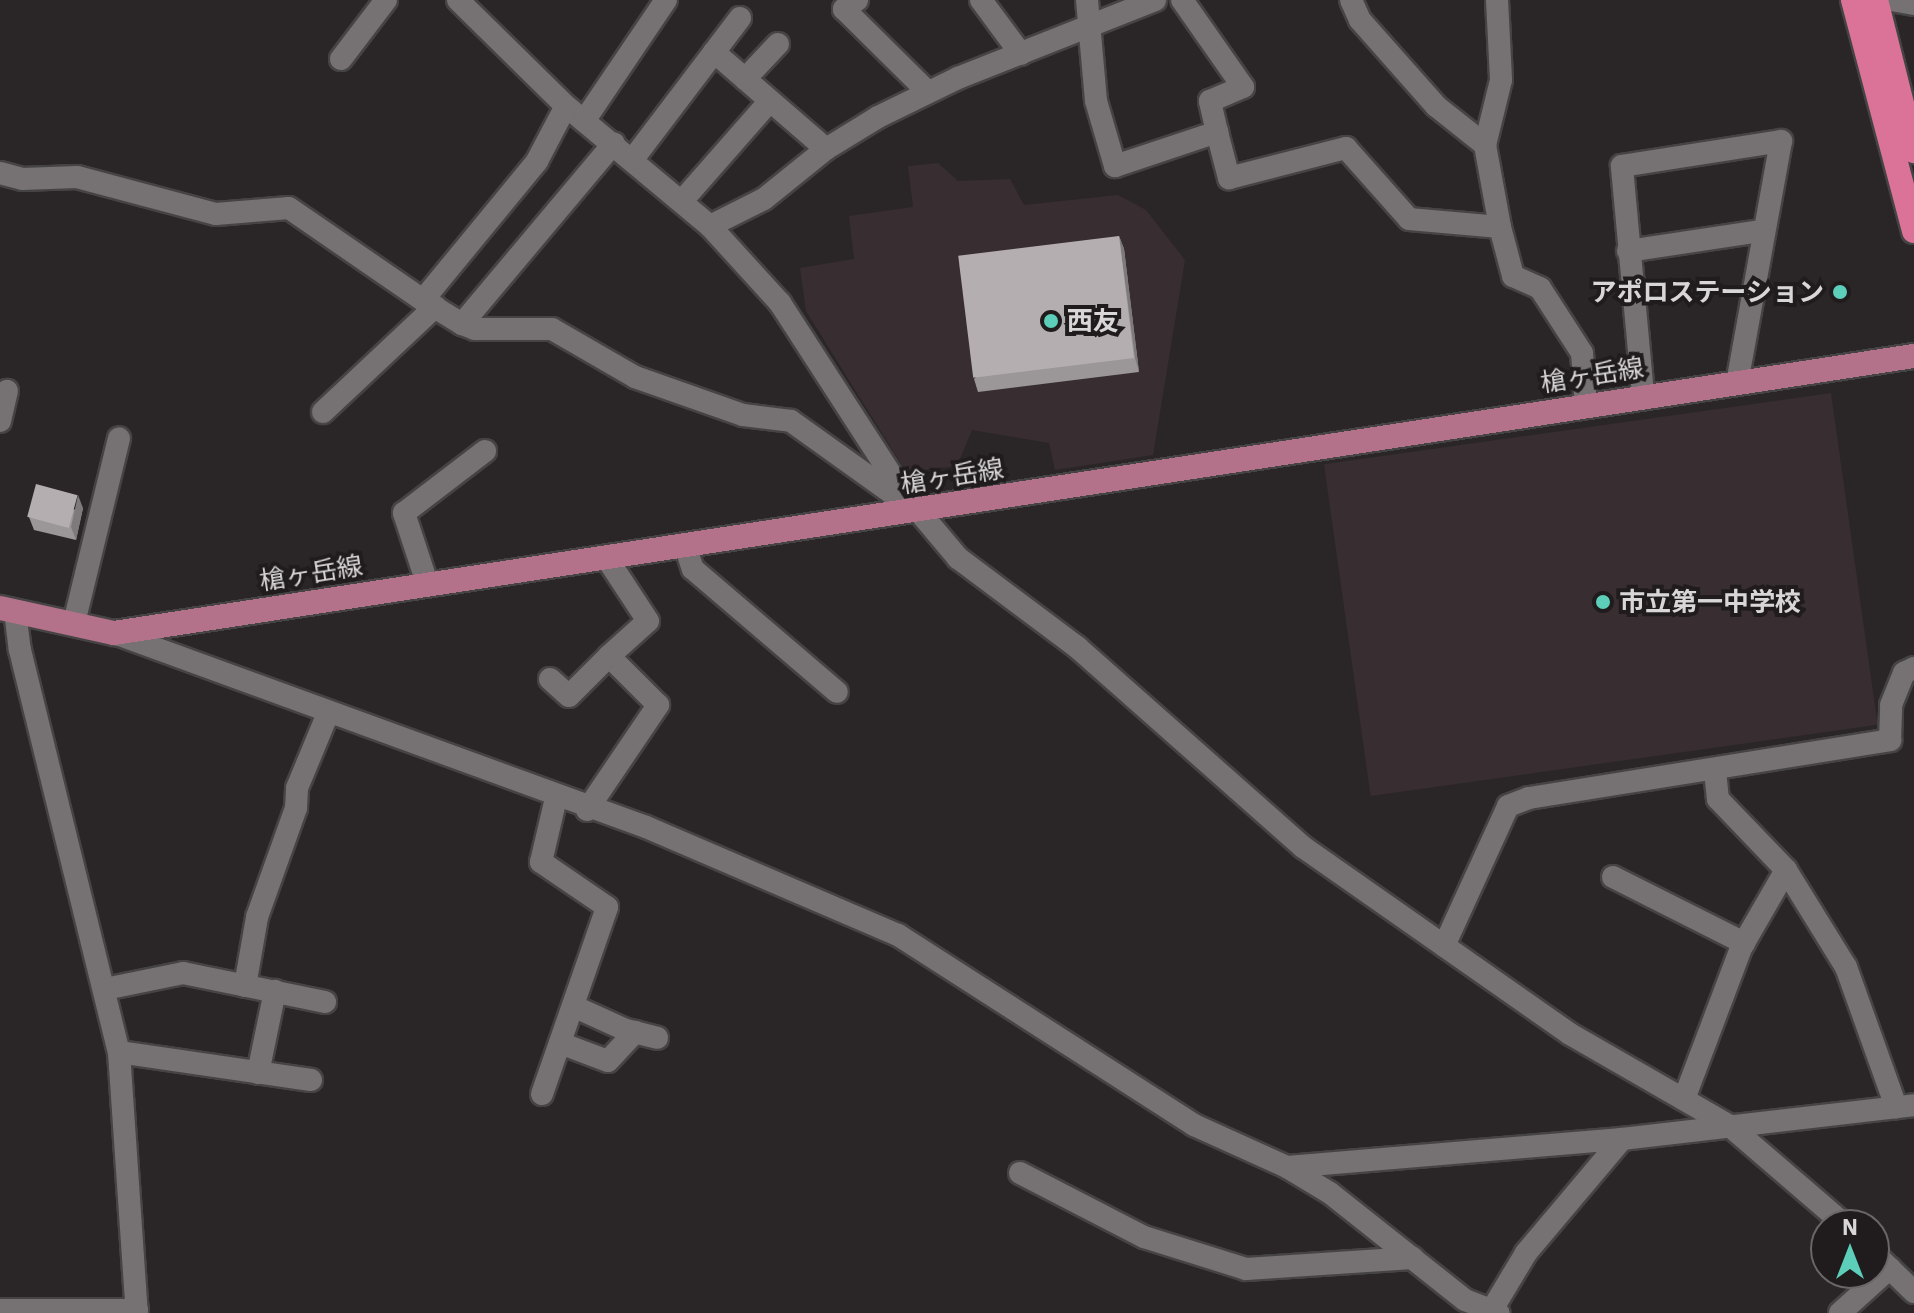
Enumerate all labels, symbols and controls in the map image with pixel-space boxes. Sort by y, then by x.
place label: アポロステーション [1590,276,1824,308]
marker: アポロステーション [1831,283,1849,301]
place label: 西友 [1067,305,1119,337]
marker: 西友 [1042,312,1060,330]
street label: 槍ヶ岳線 [1538,351,1646,399]
street label: 槍ヶ岳線 [898,452,1006,500]
street label: 槍ヶ岳線 [257,549,365,597]
place label: 市立第一中学校 [1619,586,1801,618]
marker: 市立第一中学校 [1594,593,1612,611]
north arrow [1810,1209,1890,1289]
text: N [1842,1212,1858,1241]

